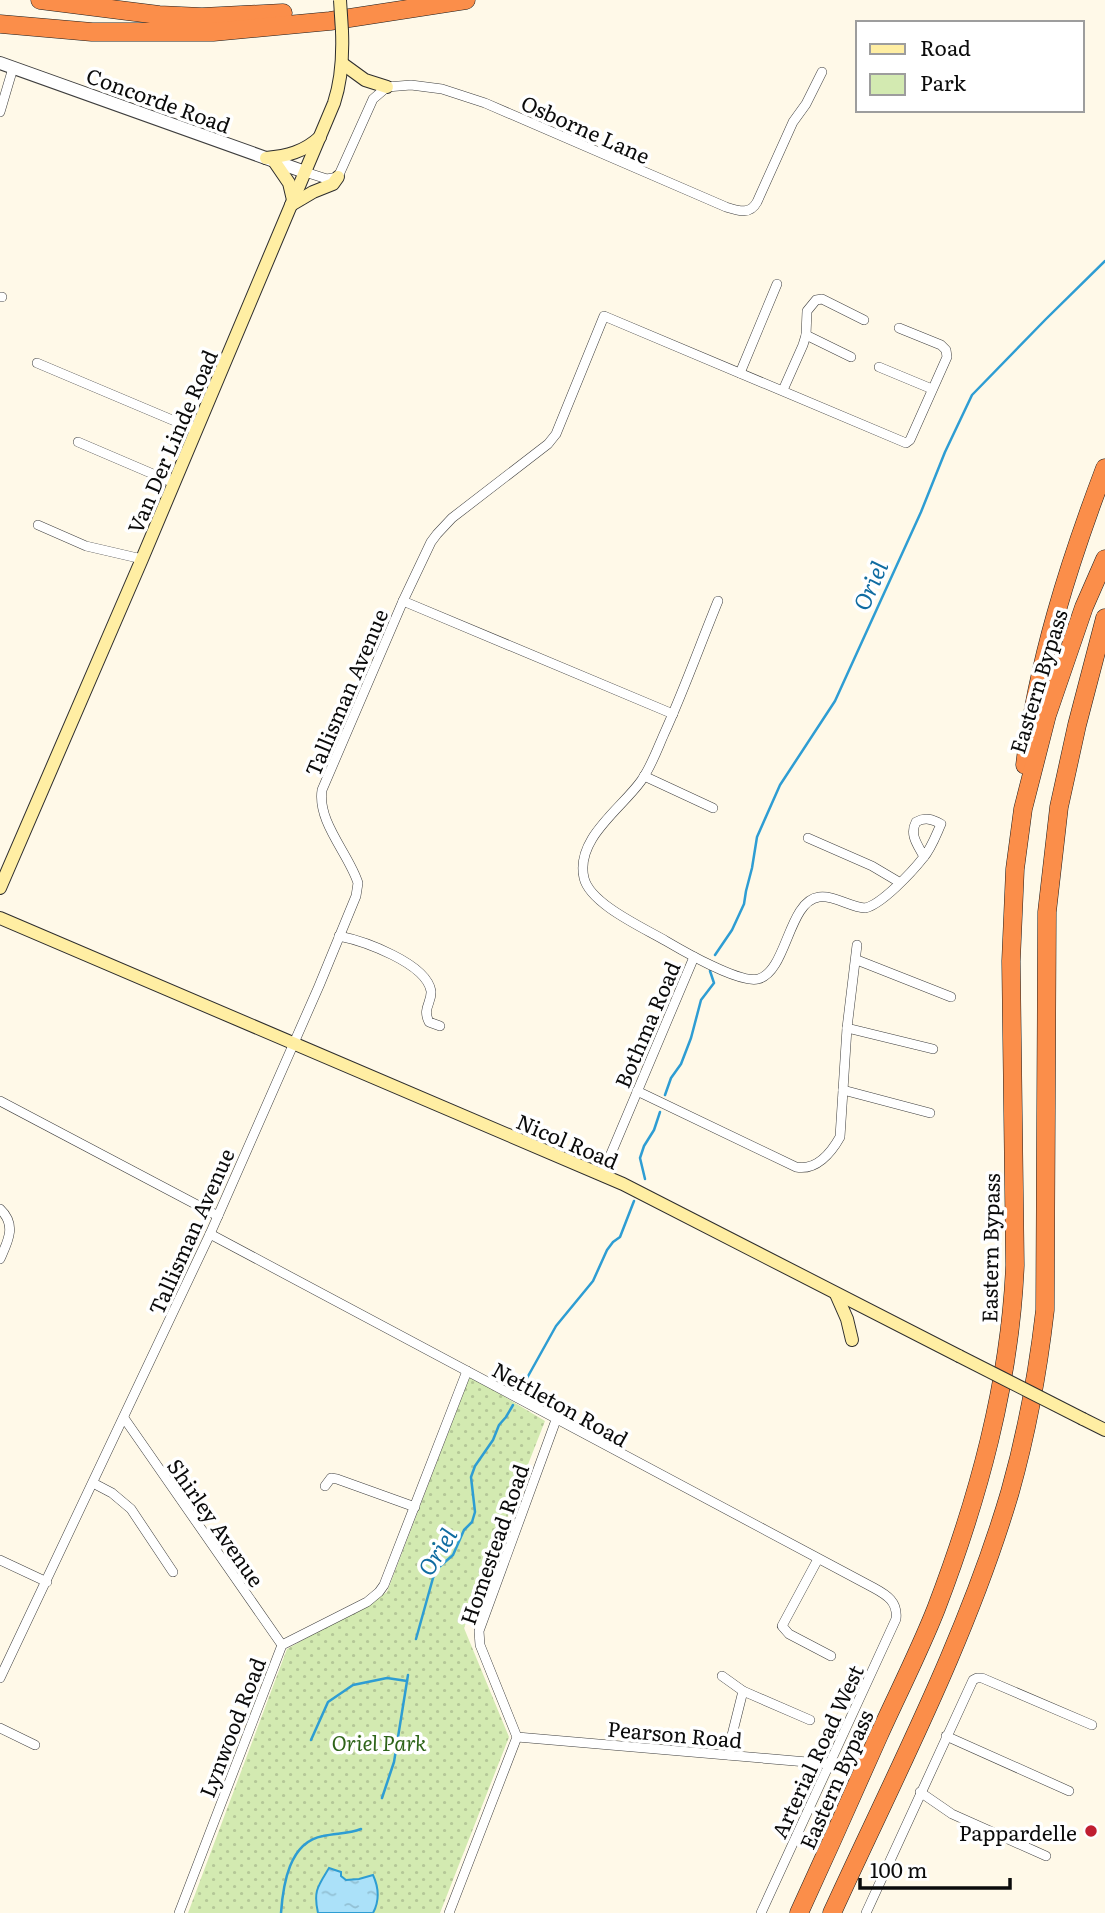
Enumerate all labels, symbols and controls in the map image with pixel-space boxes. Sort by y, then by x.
legend [856,21,1084,112]
text: Road [920,31,971,62]
street label: Concorde Road [83,59,236,140]
text: Park [920,66,966,97]
street label: Osborne Lane [517,86,655,170]
street label: Van Der Linde Road [118,344,224,538]
water label: Oriel [843,554,895,615]
street label: Tallisman Avenue [296,603,394,781]
street label: Eastern Bypass [1000,605,1074,757]
street label: Bothma Road [605,956,687,1092]
street label: Nicol Road [512,1105,624,1176]
street label: Tallisman Avenue [139,1143,241,1319]
street label: Eastern Bypass [972,1173,1006,1323]
street label: Nettleton Road [487,1353,635,1453]
street label: Shirley Avenue [161,1452,273,1593]
street label: Homestead Road [451,1459,535,1629]
water label: Oriel [408,1520,464,1582]
street label: Lynwood Road [190,1652,272,1801]
street label: Arterial Road West [762,1659,870,1843]
street label: Eastern Bypass [790,1704,880,1854]
street label: Pearson Road [606,1712,744,1754]
park label: Oriel Park [331,1726,427,1757]
place label: Pappardelle [959,1816,1077,1847]
marker: Pappardelle [1083,1823,1099,1839]
scale bar [860,1846,1010,1890]
text: 100 m [870,1853,927,1884]

